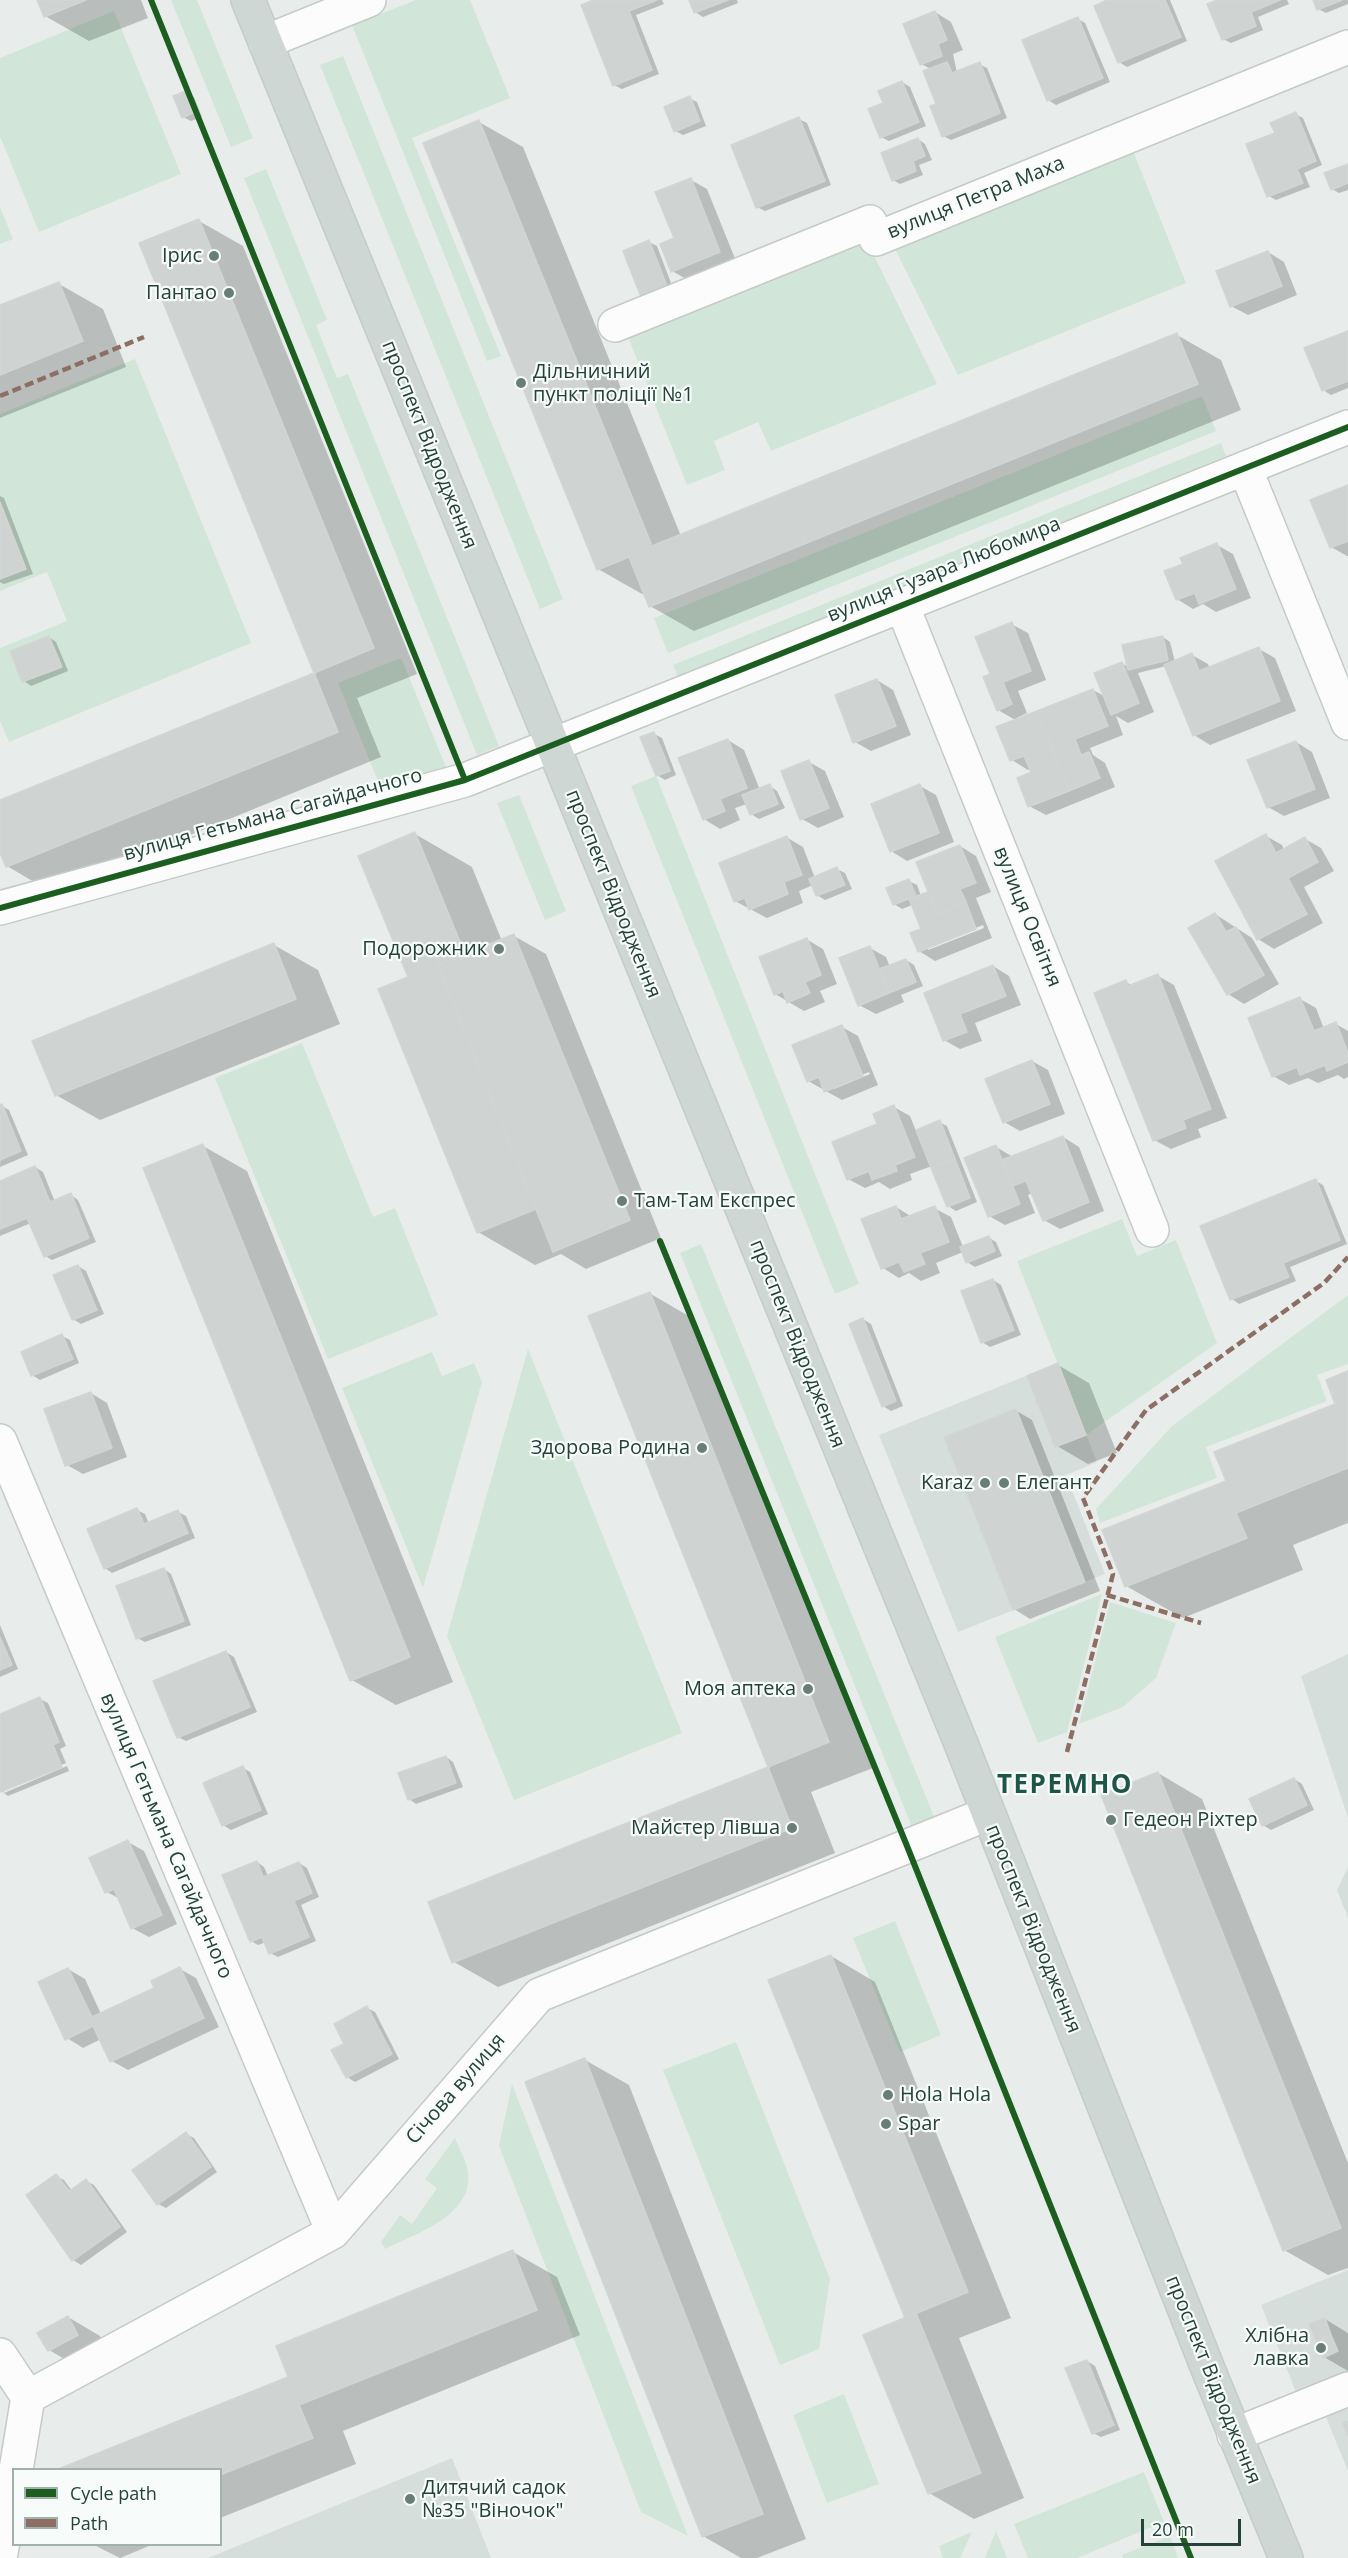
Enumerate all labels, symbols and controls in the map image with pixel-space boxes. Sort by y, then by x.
street label: вулиця Петра Маха [884,151,1068,245]
place label: Ірис [162,244,202,268]
marker: Ірис [207,249,221,263]
place label: Пантао [146,281,217,305]
marker: Пантао [222,286,236,300]
street label: проспект Відродження [376,337,482,553]
place label: Дільничний пункт поліції №1 [533,360,694,407]
marker: Дільничний пункт поліції №1 [514,376,528,390]
street label: вулиця Гузара Любомира [824,512,1064,628]
street label: вулиця Гетьмана Сагайдачного [121,764,425,866]
street label: проспект Відродження [560,786,666,1002]
street label: вулиця Освітня [988,843,1066,991]
place label: Подорожник [362,937,487,961]
marker: Подорожник [492,942,506,956]
place label: Там-Там Експрес [634,1189,796,1213]
marker: Там-Там Експрес [615,1194,629,1208]
street label: проспект Відродження [744,1236,850,1452]
place label: Здорова Родина [531,1436,690,1460]
marker: Здорова Родина [695,1441,709,1455]
place label: Karaz [921,1471,973,1495]
place label: Елегант [1016,1471,1092,1495]
marker: Karaz [978,1476,992,1490]
marker: Елегант [997,1476,1011,1490]
place label: Моя аптека [684,1677,796,1701]
marker: Моя аптека [801,1682,815,1696]
street label: вулиця Гетьмана Сагайдачного [95,1689,237,1983]
district label: ТЕРЕМНО [997,1770,1133,1802]
place label: Гедеон Ріхтер [1123,1808,1258,1832]
marker: Гедеон Ріхтер [1104,1813,1118,1827]
place label: Майстер Лівша [631,1816,780,1840]
marker: Майстер Лівша [785,1821,799,1835]
street label: проспект Відродження [980,1821,1086,2037]
street label: Січова вулиця [401,2029,511,2149]
place label: Hola Hola [900,2083,991,2107]
marker: Hola Hola [881,2088,895,2102]
place label: Spar [898,2112,940,2136]
marker: Spar [879,2117,893,2131]
street label: проспект Відродження [1160,2272,1266,2488]
place label: Хлібна лавка [1245,2324,1309,2371]
marker: Хлібна лавка [1314,2341,1328,2355]
legend [12,2468,222,2546]
place label: Дитячий садок №35 "Віночок" [422,2476,566,2523]
text: Cycle path [70,2481,157,2505]
marker: Дитячий садок №35 "Віночок" [403,2492,417,2506]
scale bar [1144,2507,1244,2545]
text: Path [70,2511,108,2535]
text: 20 m [1152,2517,1194,2541]

